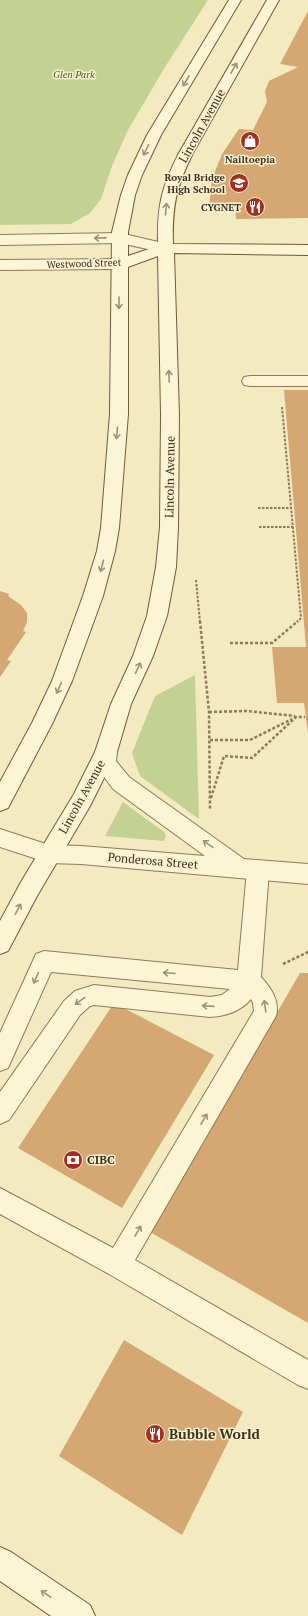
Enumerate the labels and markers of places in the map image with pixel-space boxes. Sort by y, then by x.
shop icon: Nailtoepia [239,130,261,152]
place label: Nailtoepia [225,153,275,166]
place label: Royal Bridge High School [164,171,226,196]
school or university icon: Royal Bridge High School [228,172,250,194]
restaurant icon: CYGNET [244,196,266,218]
place label: CYGNET [201,201,241,214]
bank icon: CIBC [62,1149,84,1171]
place label: CIBC [87,1152,115,1167]
restaurant icon: Bubble World [144,1423,166,1445]
place label: Bubble World [169,1424,261,1443]

